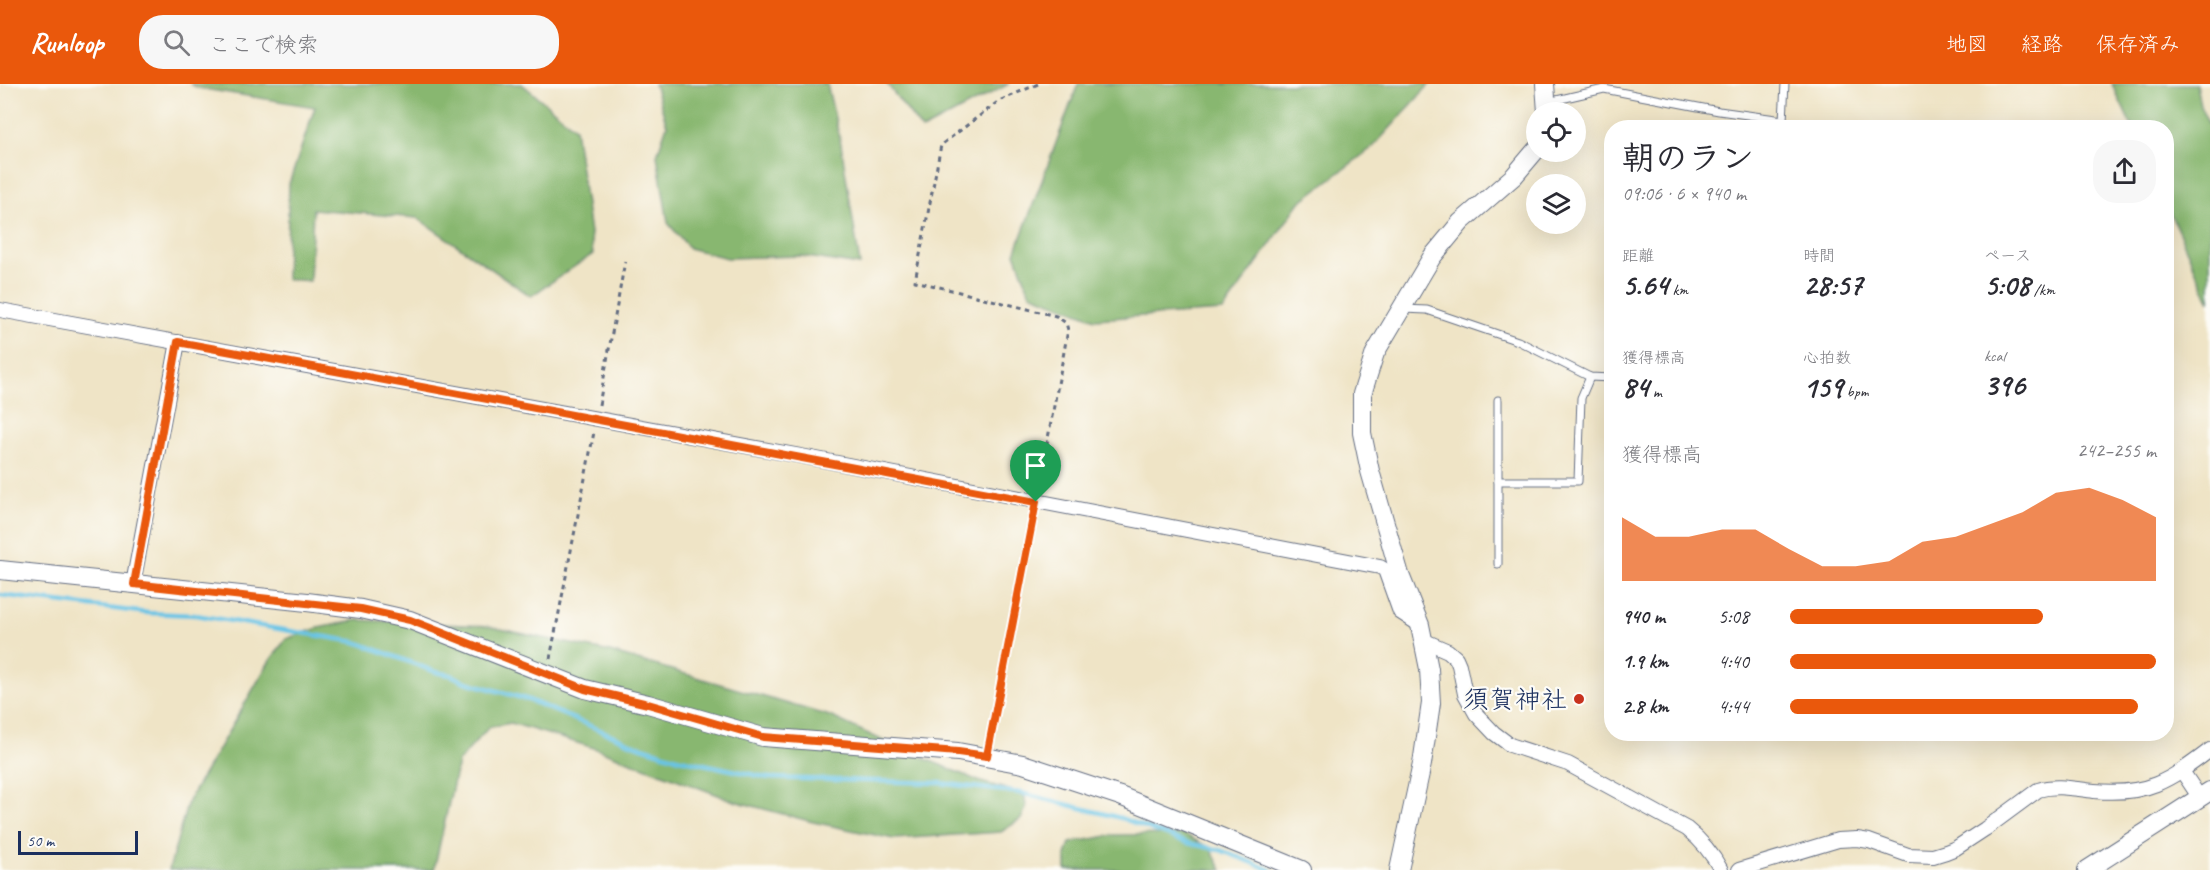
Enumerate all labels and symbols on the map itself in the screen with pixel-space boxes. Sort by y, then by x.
pin [1010,440,1061,502]
place label: 須賀神社 [1463,683,1567,716]
marker: 須賀神社 [1572,692,1586,706]
scale bar [18,828,138,856]

